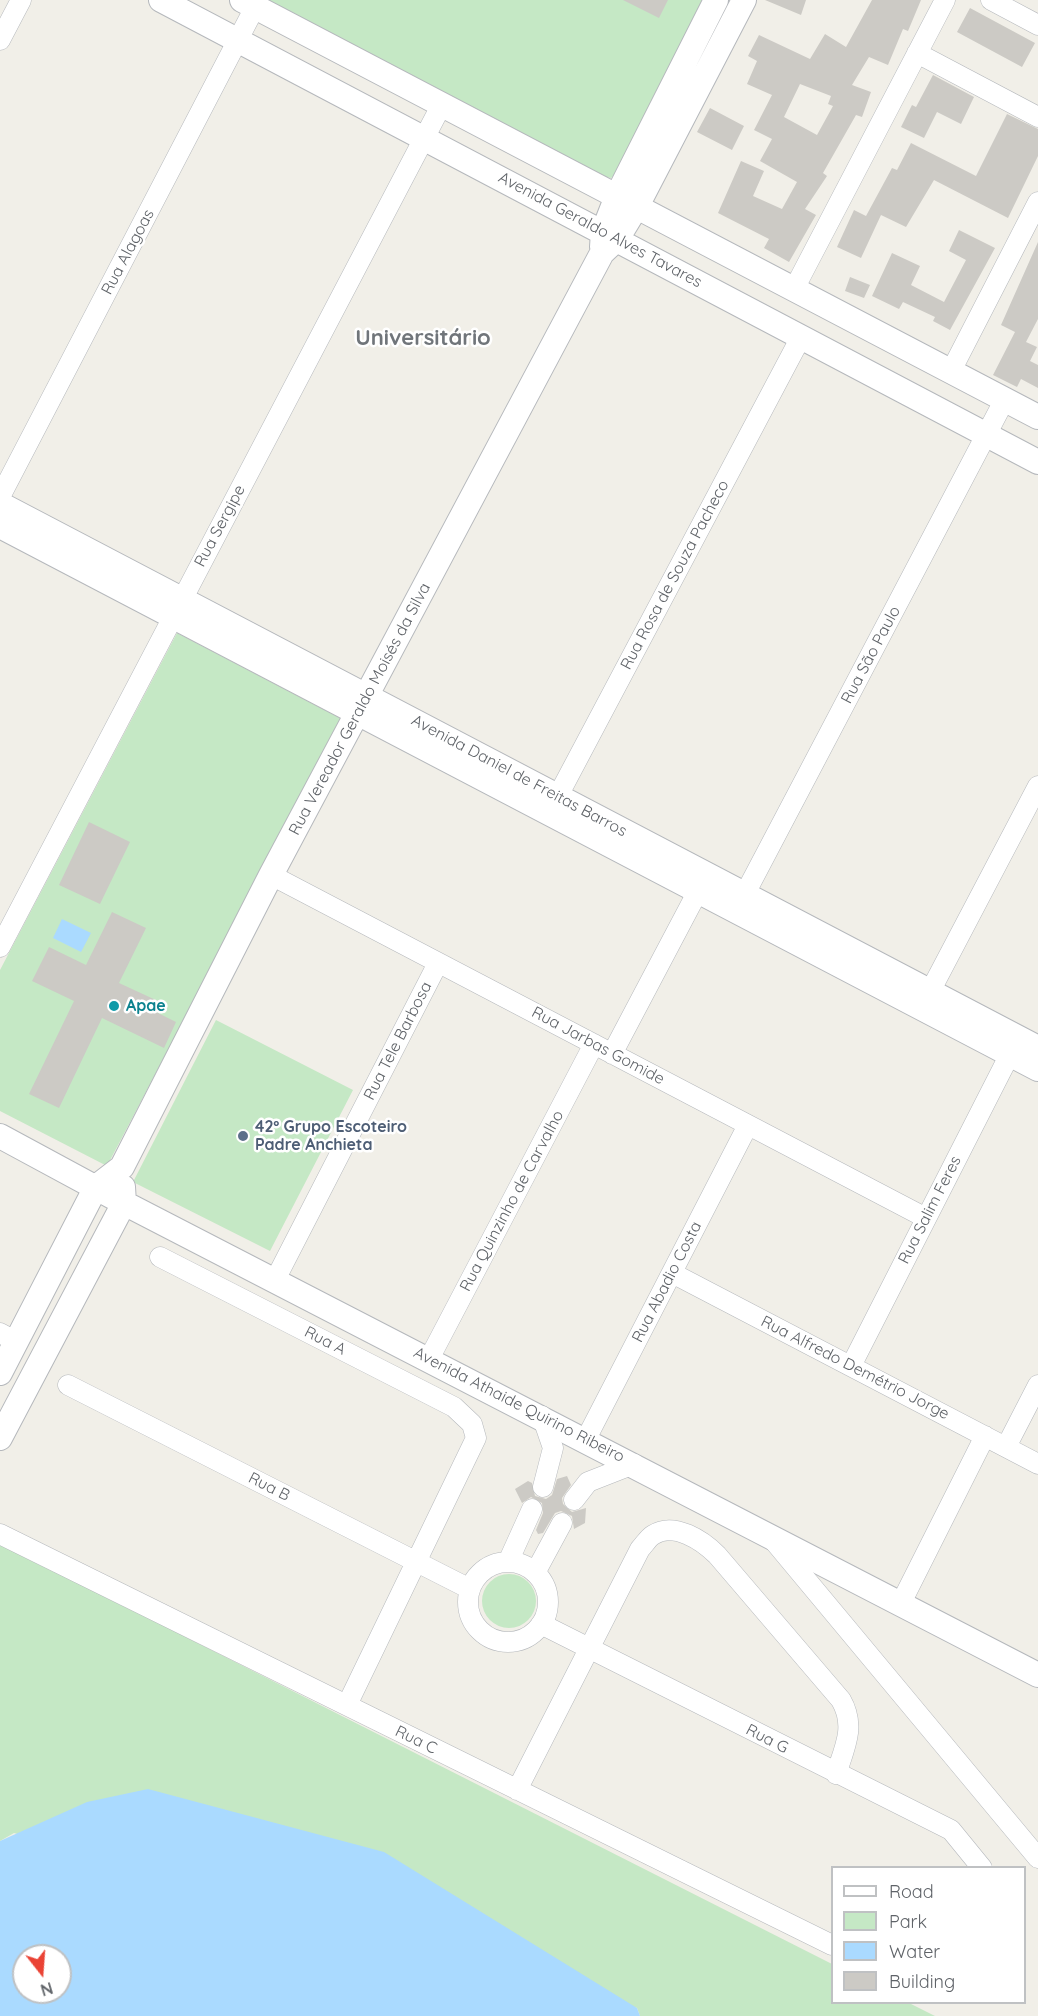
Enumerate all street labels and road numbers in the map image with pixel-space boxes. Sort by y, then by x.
street label: Avenida Geraldo Alves Tavares [495,168,705,292]
street label: Rua Alagoas [97,206,159,298]
street label: Rua Rosa de Souza Pacheco [617,477,733,673]
street label: Rua Sergipe [190,482,250,570]
street label: Rua Vereador Geraldo Moisés da Silva [285,580,435,838]
street label: Rua São Paulo [837,603,905,707]
street label: Avenida Daniel de Freitas Barros [408,711,630,841]
street label: Rua Tele Barbosa [360,979,436,1103]
street label: Rua Jarbas Gomide [528,1003,668,1089]
street label: Rua Quinzinho de Carvalho [456,1107,568,1295]
street label: Rua Salim Feres [895,1153,965,1267]
street label: Rua Abadio Costa [628,1218,706,1346]
street label: Rua Alfredo Demétrio Jorge [758,1312,952,1424]
street label: Rua A [301,1322,349,1360]
street label: Avenida Athaide Quirino Ribeiro [410,1343,628,1467]
street label: Rua B [245,1468,293,1506]
street label: Rua G [743,1720,791,1758]
street label: Rua C [392,1722,440,1758]

